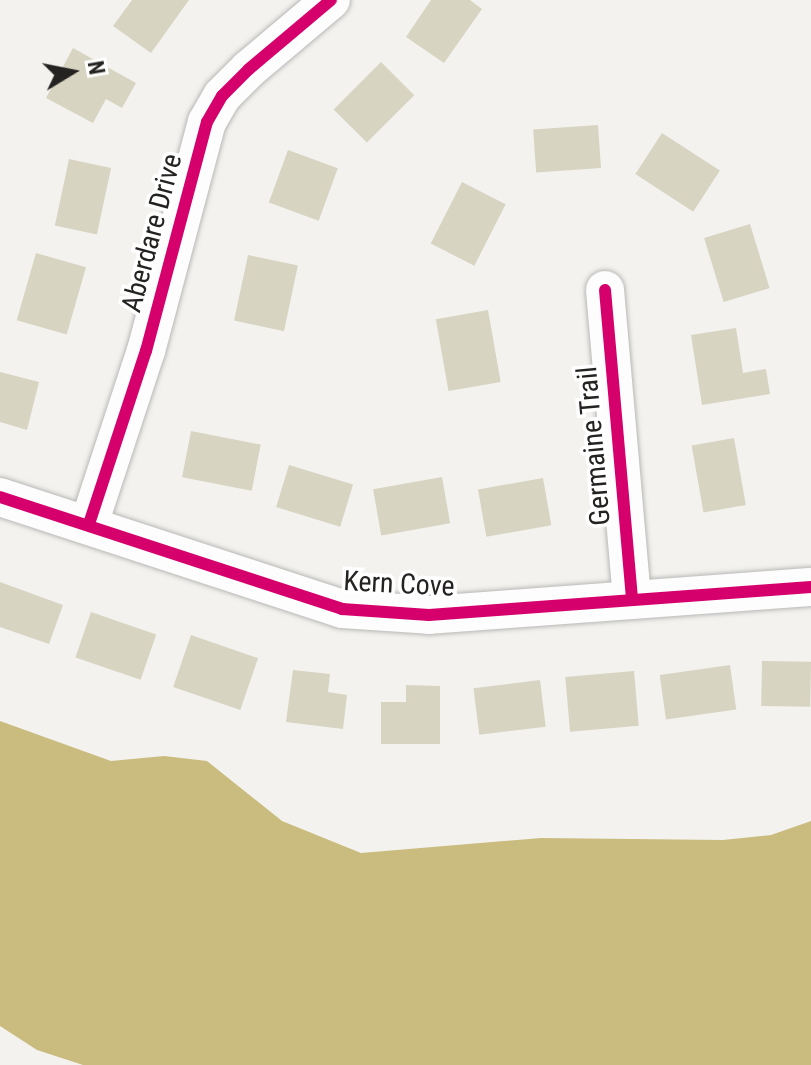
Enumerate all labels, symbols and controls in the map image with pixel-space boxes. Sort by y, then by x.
north arrow [32,32,112,112]
text: N [83,59,110,77]
street label: Aberdare Drive [115,150,189,316]
street label: Germaine Trail [570,365,618,527]
street label: Kern Cove [343,564,455,604]

